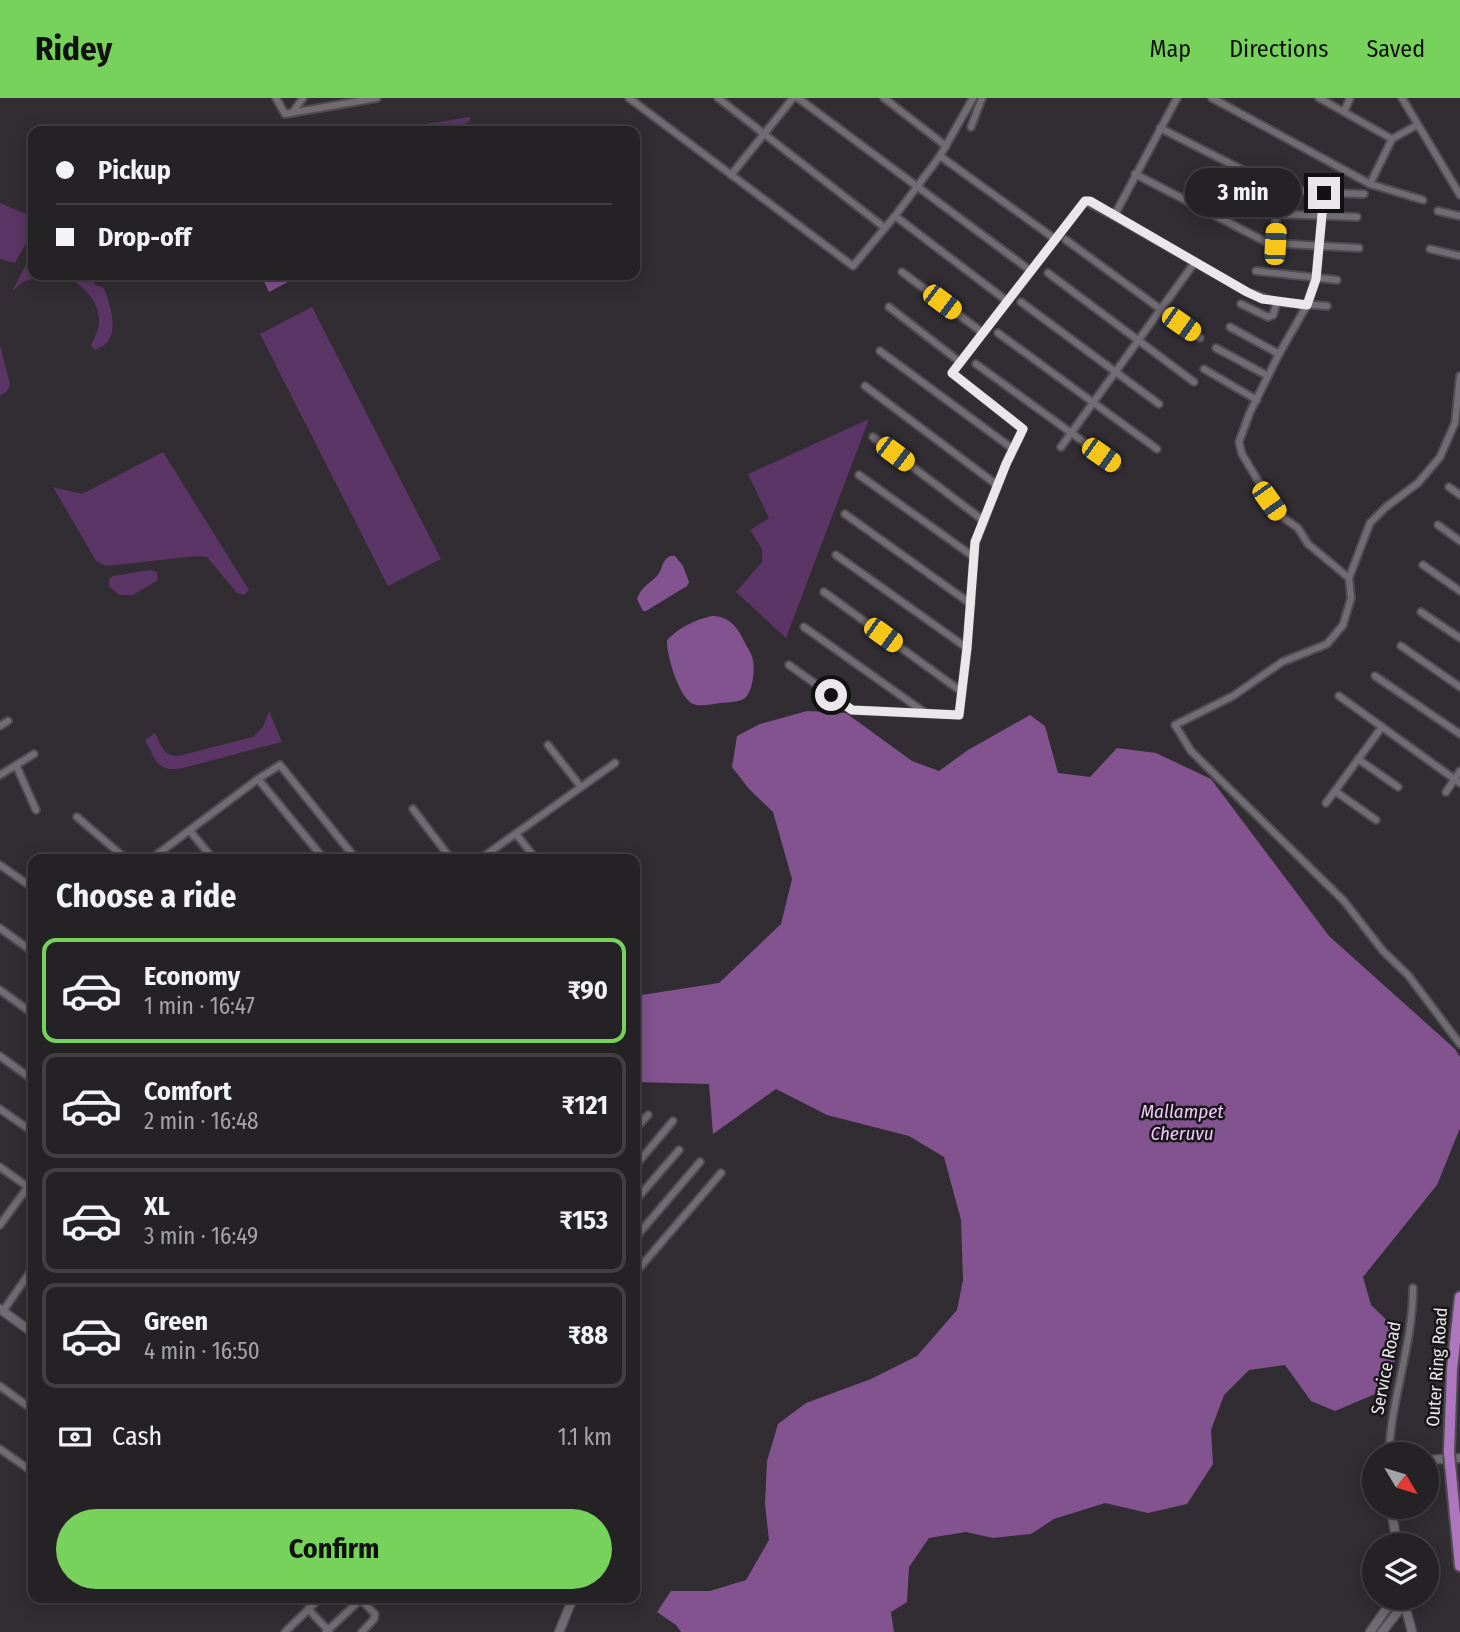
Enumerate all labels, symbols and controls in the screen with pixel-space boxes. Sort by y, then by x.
text: Ridey [35,29,112,69]
text: Map [1150,35,1191,63]
text: Directions [1229,35,1328,63]
text: Saved [1366,35,1425,63]
text: Pickup [98,155,171,186]
callout: 3 min [1184,168,1300,217]
route end [1308,177,1340,209]
text: 3 min [1217,178,1269,206]
text: Drop-off [98,222,191,253]
car [1264,222,1287,266]
car [919,281,966,323]
car [1158,303,1205,345]
car [872,433,919,475]
car [1078,434,1125,476]
car [1249,478,1290,524]
car [860,614,907,656]
route start [815,679,847,711]
text: Choose a ride [56,877,237,915]
icon: car [60,959,123,1022]
text: Economy [144,961,240,992]
text: ₹90 [568,975,608,1006]
text: 1 min · 16:47 [144,992,255,1020]
icon: car [60,1074,123,1137]
text: Comfort [144,1076,232,1107]
text: ₹121 [562,1090,608,1121]
water label: Mallampet Cheruvu [1141,1100,1224,1145]
text: 2 min · 16:48 [144,1107,259,1135]
icon: car [60,1189,123,1252]
text: XL [144,1191,170,1222]
text: ₹153 [559,1205,608,1236]
text: 3 min · 16:49 [144,1222,258,1250]
icon: car [60,1304,123,1367]
text: Green [144,1306,208,1337]
street label: Outer Ring Road [1422,1307,1452,1427]
text: ₹88 [568,1320,608,1351]
street label: Service Road [1366,1320,1406,1416]
text: 4 min · 16:50 [144,1337,260,1365]
icon: cash [56,1418,94,1456]
text: Cash [112,1421,162,1452]
text: 1.1 km [558,1423,612,1451]
north arrow [1362,1442,1438,1519]
map controls [1362,1442,1439,1610]
button: Confirm [56,1509,612,1589]
button: layers [1362,1533,1439,1610]

